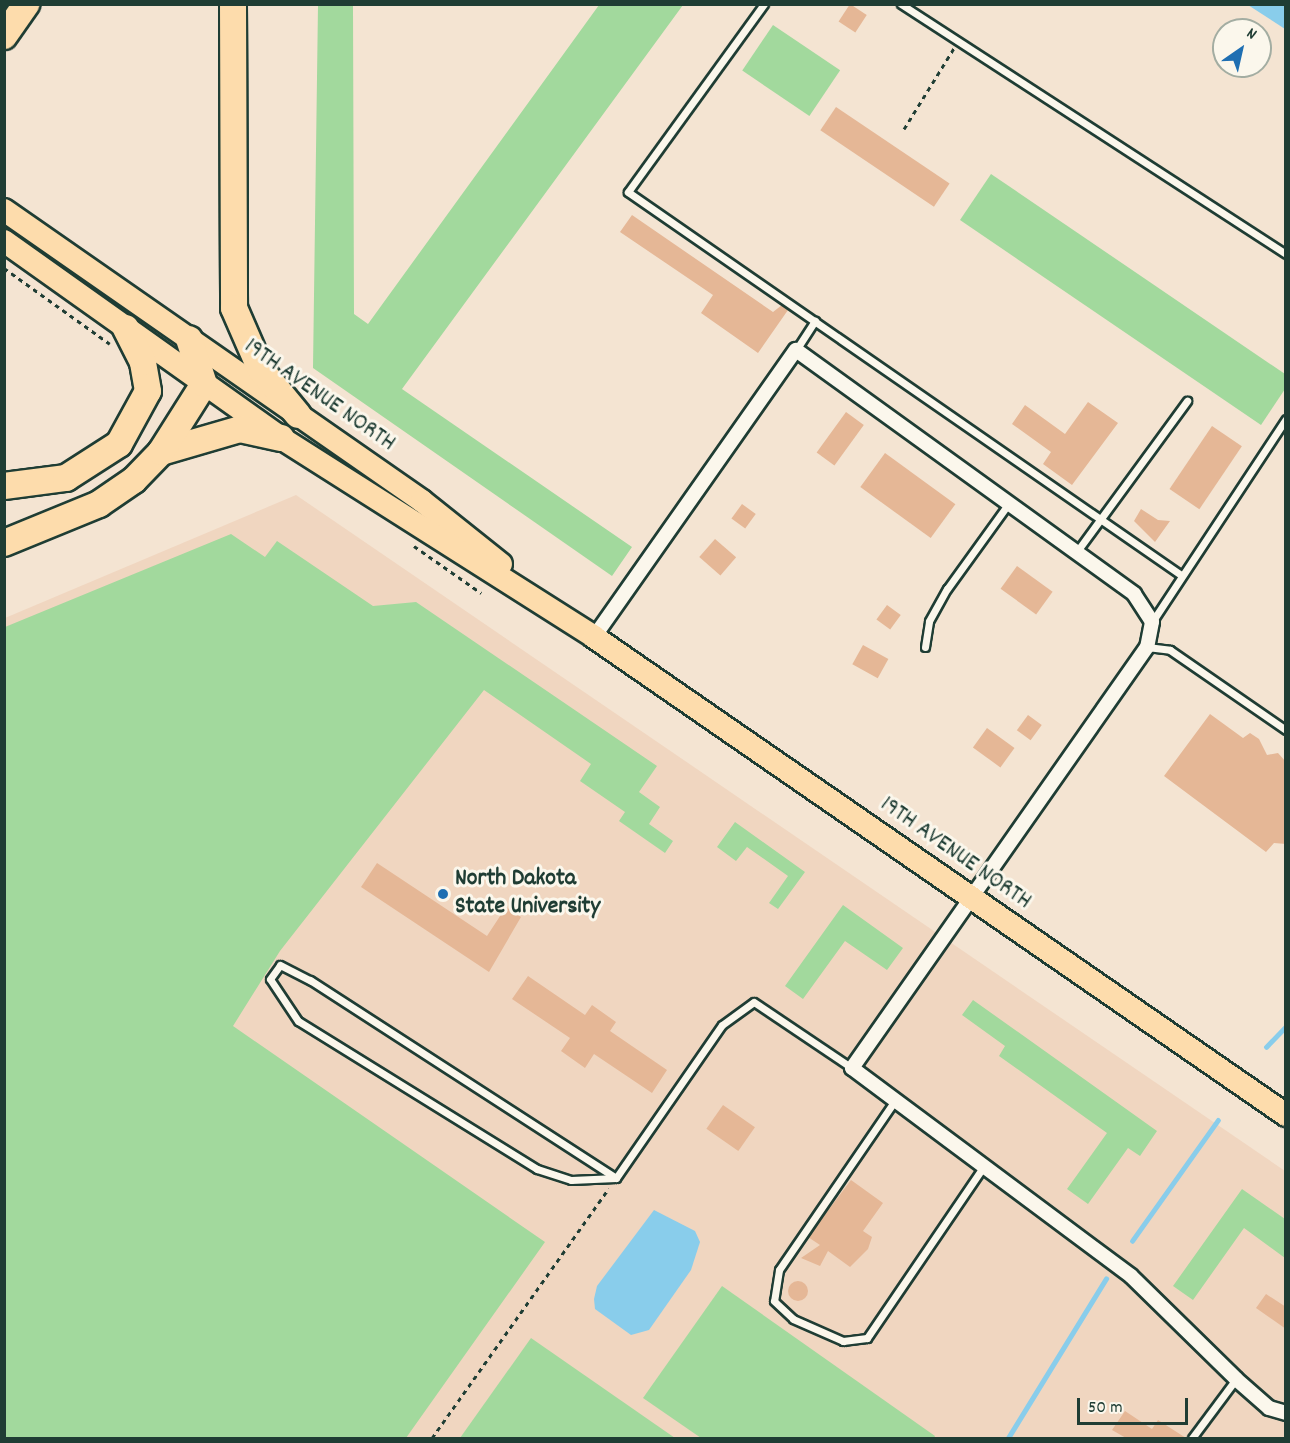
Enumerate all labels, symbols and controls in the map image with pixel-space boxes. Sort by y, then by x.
north arrow [1212,18,1272,78]
text: N [1242,23,1261,46]
street label: 19TH AVENUE NORTH [238,333,400,459]
street label: 19TH AVENUE NORTH [874,791,1036,917]
place label: North Dakota State University [455,866,600,922]
marker: North Dakota State University [436,887,450,901]
scale bar [1080,1386,1191,1424]
text: 50 m [1088,1396,1123,1421]

